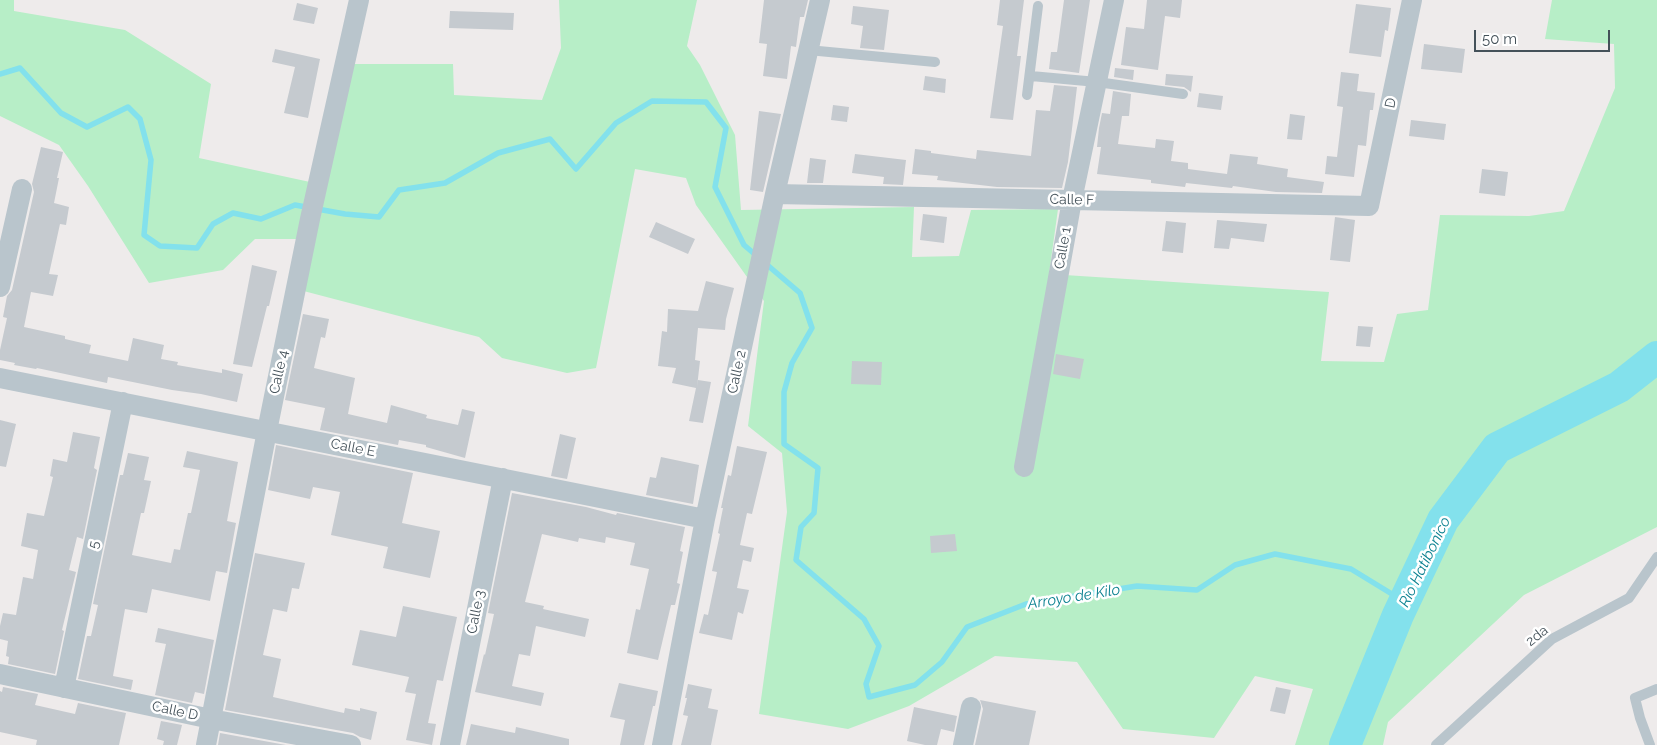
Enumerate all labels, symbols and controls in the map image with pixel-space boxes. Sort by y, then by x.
scale bar [1477,20,1613,52]
text: 50 m [1482,30,1517,48]
street label: D [1382,96,1400,110]
street label: Calle F [1049,191,1095,209]
street label: Calle 1 [1051,226,1075,270]
street label: Calle 4 [266,349,292,395]
street label: Calle 2 [724,349,750,395]
street label: Calle E [329,435,377,461]
water label: Río Hatibonico [1395,514,1455,610]
street label: 5 [85,540,103,550]
water label: Arroyo de Kilo [1027,581,1121,613]
street label: Calle 3 [464,589,488,635]
street label: 2da [1523,622,1551,650]
street label: Calle D [150,698,200,724]

